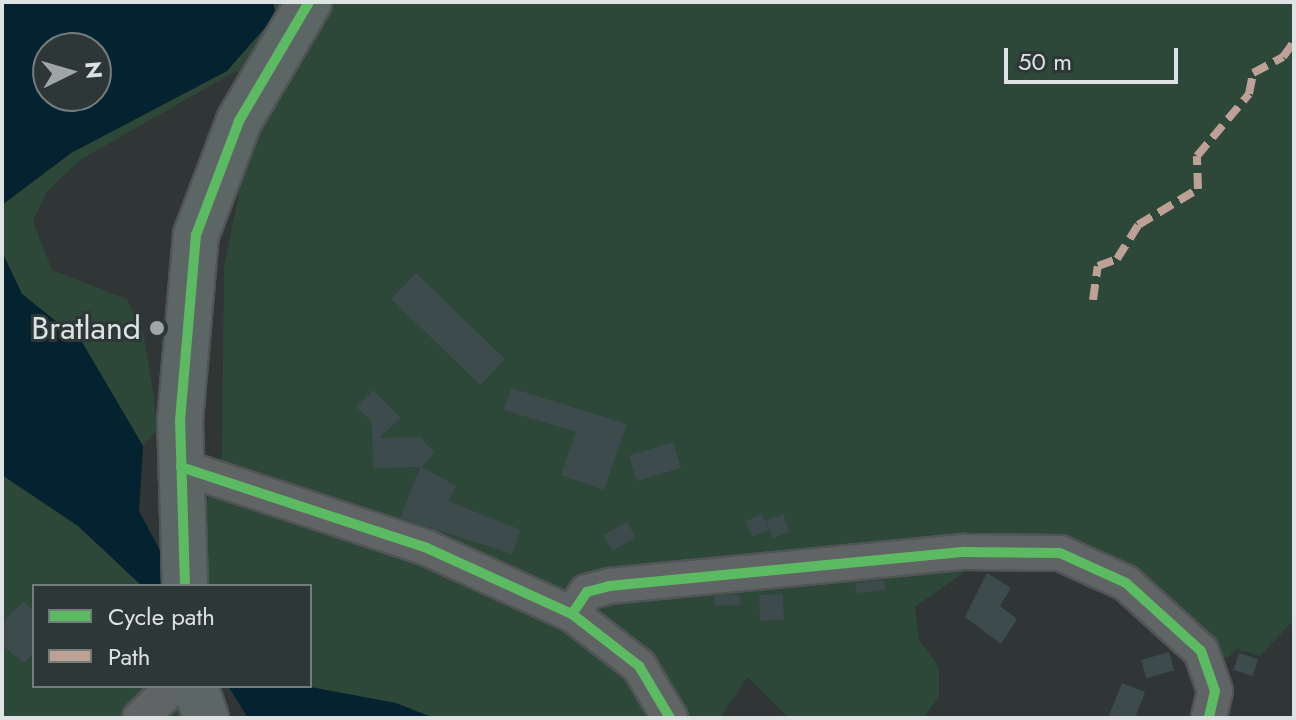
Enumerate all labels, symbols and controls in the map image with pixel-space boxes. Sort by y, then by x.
north arrow [32,32,112,112]
scale bar [1008,32,1182,82]
text: 50 m [1018,44,1072,79]
text: N [77,60,111,80]
place label: Bratland [31,309,141,347]
marker: Bratland [148,319,166,337]
legend [32,584,312,688]
text: Cycle path [108,599,215,634]
text: Path [108,639,150,674]

